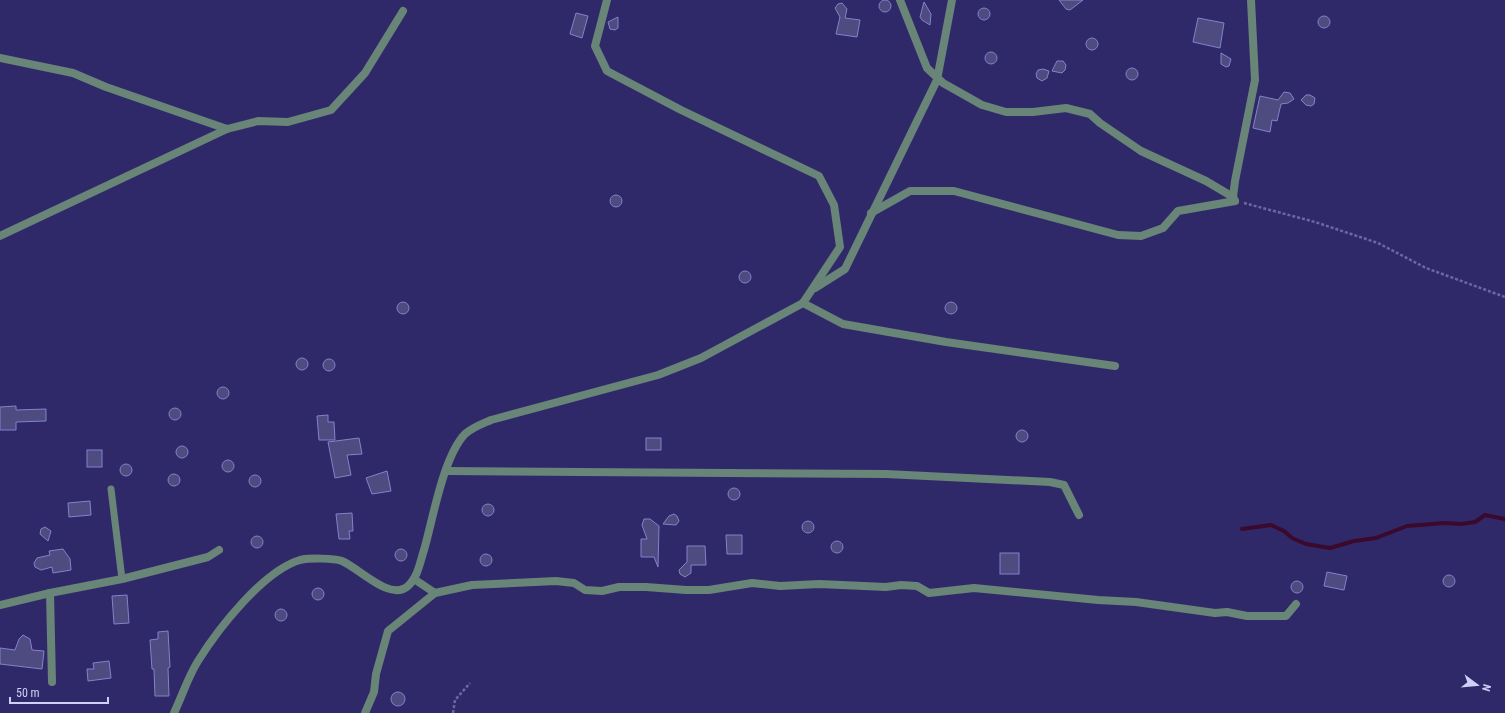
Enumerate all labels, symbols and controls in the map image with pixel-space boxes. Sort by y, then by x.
north arrow [1457,665,1497,705]
scale bar [10,679,108,705]
text: N [1479,683,1493,693]
text: 50 m [16,686,40,700]

